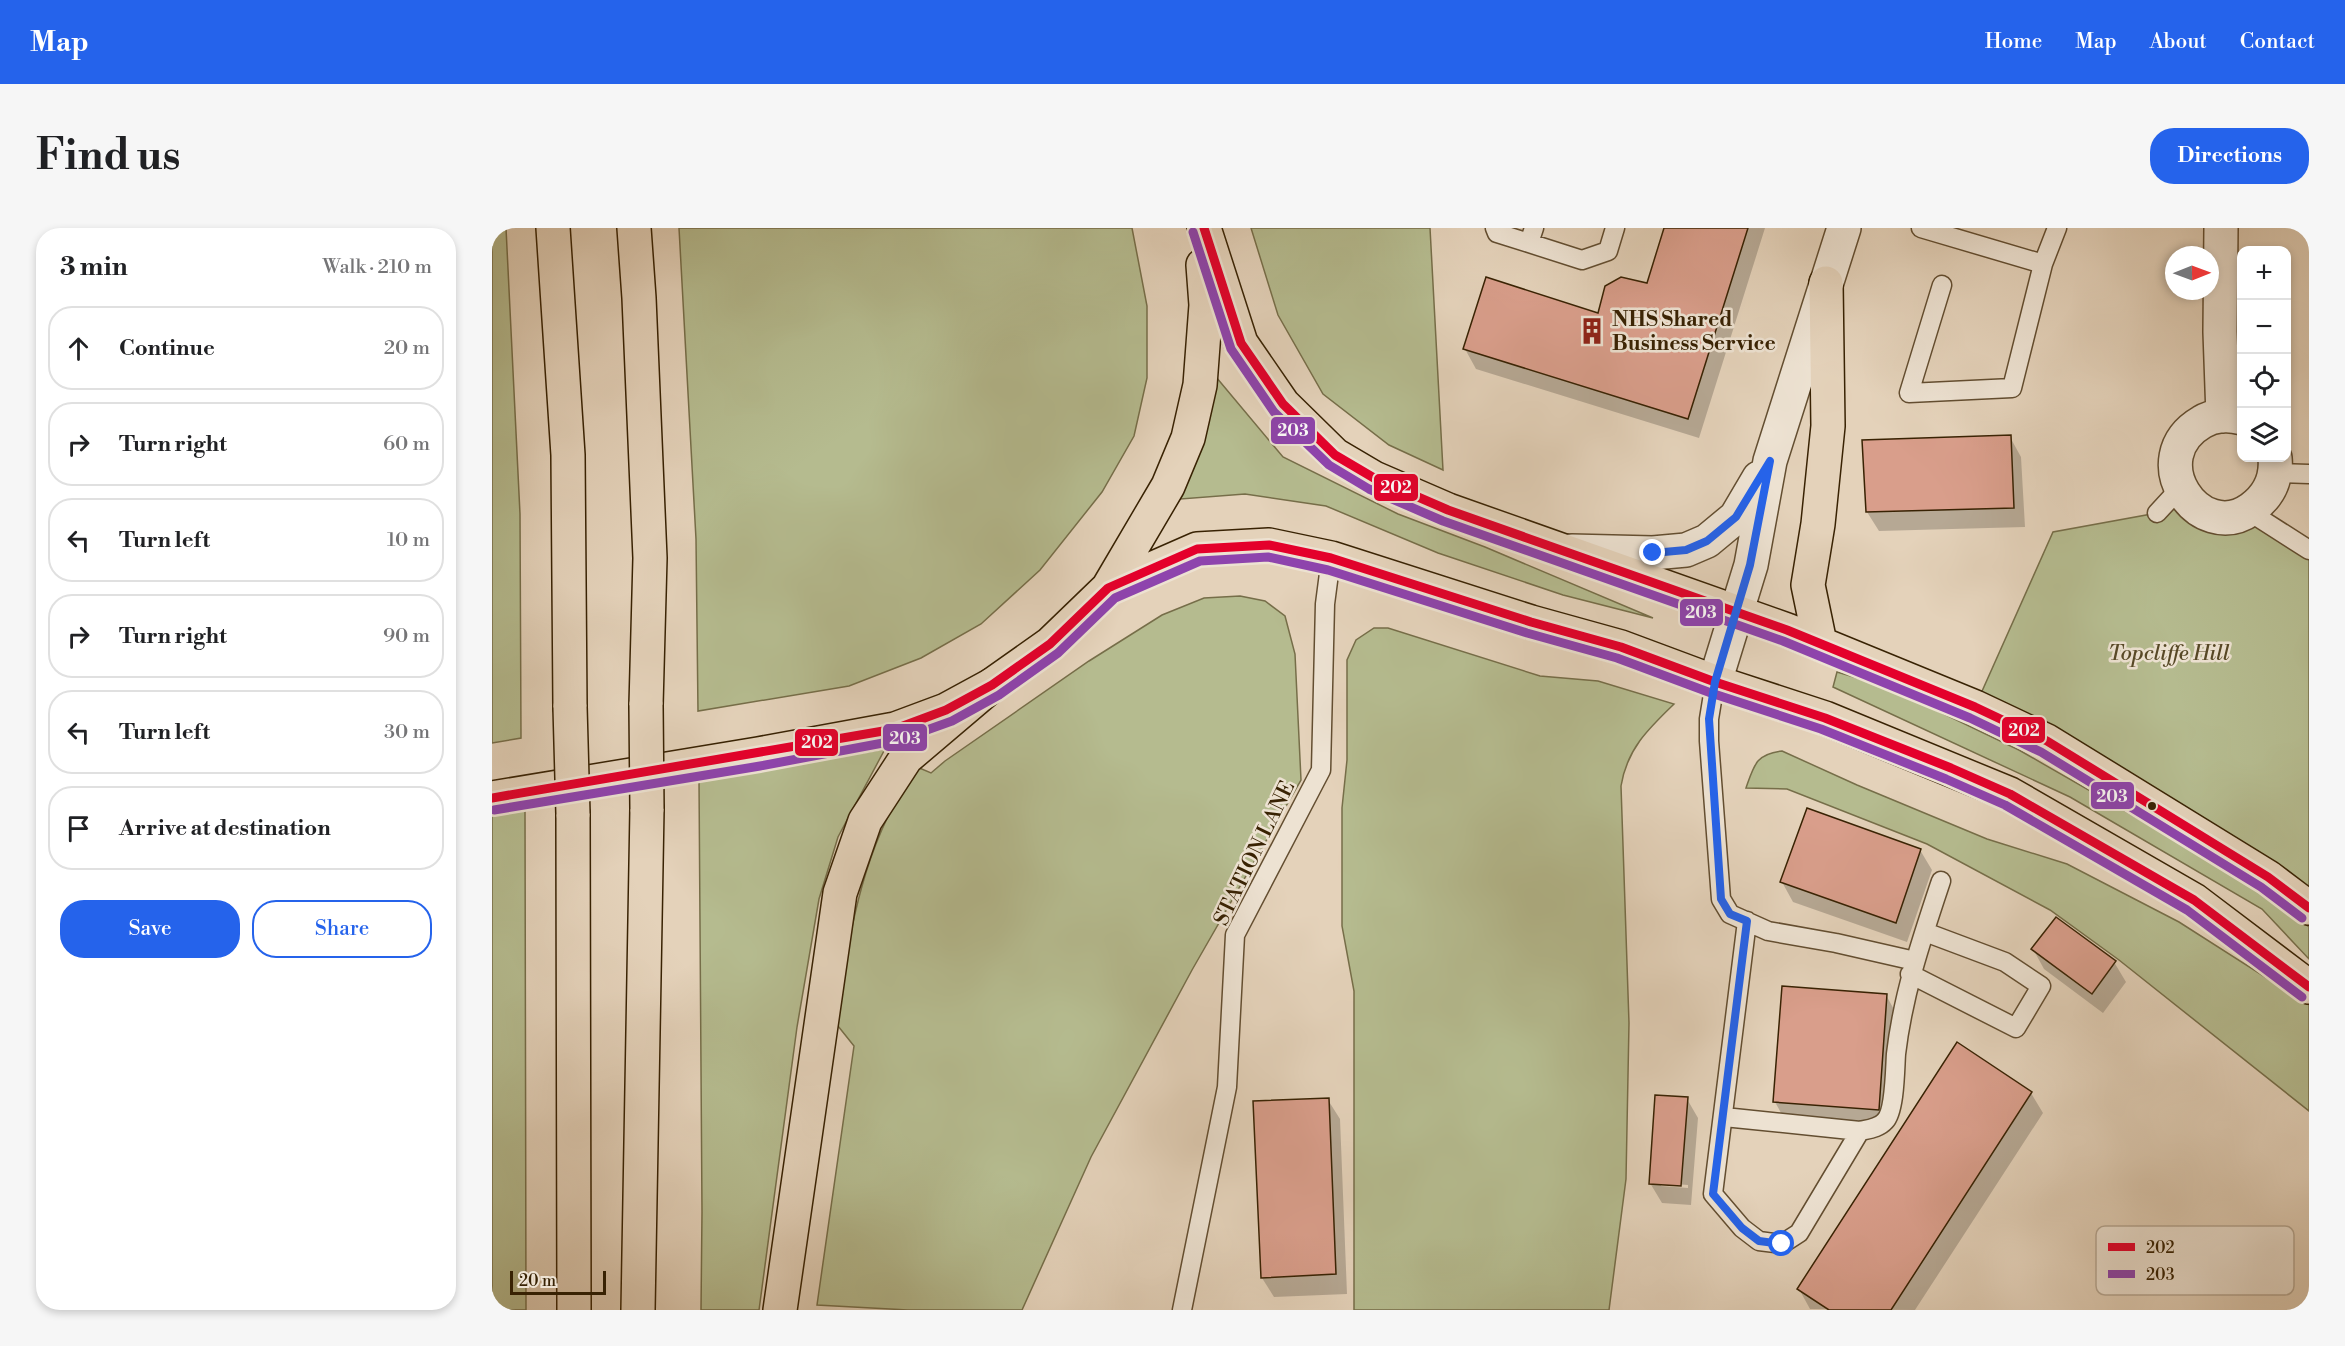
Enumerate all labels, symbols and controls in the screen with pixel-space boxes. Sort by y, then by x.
text: Map [30,25,89,60]
text: Home [1985,29,2042,55]
text: Map [2075,29,2117,55]
text: About [2150,29,2207,55]
text: Contact [2240,29,2315,55]
button: Directions [2150,128,2309,184]
text: Find us [36,130,180,183]
north arrow [2165,246,2219,300]
map controls [2237,246,2291,462]
button: + [2237,246,2291,300]
text: 3 min [60,251,128,283]
text: Walk · 210 m [323,255,432,280]
button: − [2237,300,2291,354]
place label: NHS Shared Business Service [1612,307,1776,357]
building icon: NHS Shared Business Service [1577,316,1607,346]
icon: ahead [62,332,95,365]
text: Continue [119,335,215,362]
text: 20 m [384,336,430,361]
button: locate [2237,354,2291,408]
button: layers [2237,408,2291,462]
line badge: 203 [1270,416,1316,445]
text: 203 [1277,421,1309,441]
icon: right [62,428,95,461]
text: Turn right [119,431,227,458]
text: 60 m [383,432,430,457]
line badge: 202 [1373,473,1419,502]
text: 202 [1380,478,1412,498]
icon: left [62,524,95,557]
text: Turn left [119,527,210,554]
text: 10 m [387,528,430,553]
route end [1639,539,1665,565]
line badge: 203 [1679,598,1724,627]
text: 203 [1685,603,1717,623]
icon: right [62,620,95,653]
text: Turn right [119,623,227,650]
text: 90 m [383,624,430,649]
park label: Topcliffe Hill [2108,641,2230,667]
icon: left [62,716,95,749]
line badge: 202 [2001,716,2046,744]
text: Turn left [119,719,210,746]
text: 30 m [384,720,430,745]
text: 202 [2008,721,2040,741]
line badge: 203 [882,723,928,752]
line badge: 202 [794,728,839,757]
text: 203 [889,729,921,749]
text: 202 [801,733,833,753]
street label: STATION LANE [1209,777,1301,930]
line badge: 203 [2090,781,2135,810]
text: 203 [2096,787,2128,807]
unlabelled marker [2146,800,2158,812]
icon: arrive [62,812,95,845]
text: Arrive at destination [119,815,331,842]
button: Save [60,900,240,958]
button: Share [252,900,432,958]
legend [2096,1226,2294,1295]
route start [1768,1230,1794,1256]
text: 202 [2146,1238,2175,1258]
text: 203 [2146,1265,2175,1285]
scale bar [510,1268,606,1296]
text: 20 m [519,1271,556,1291]

